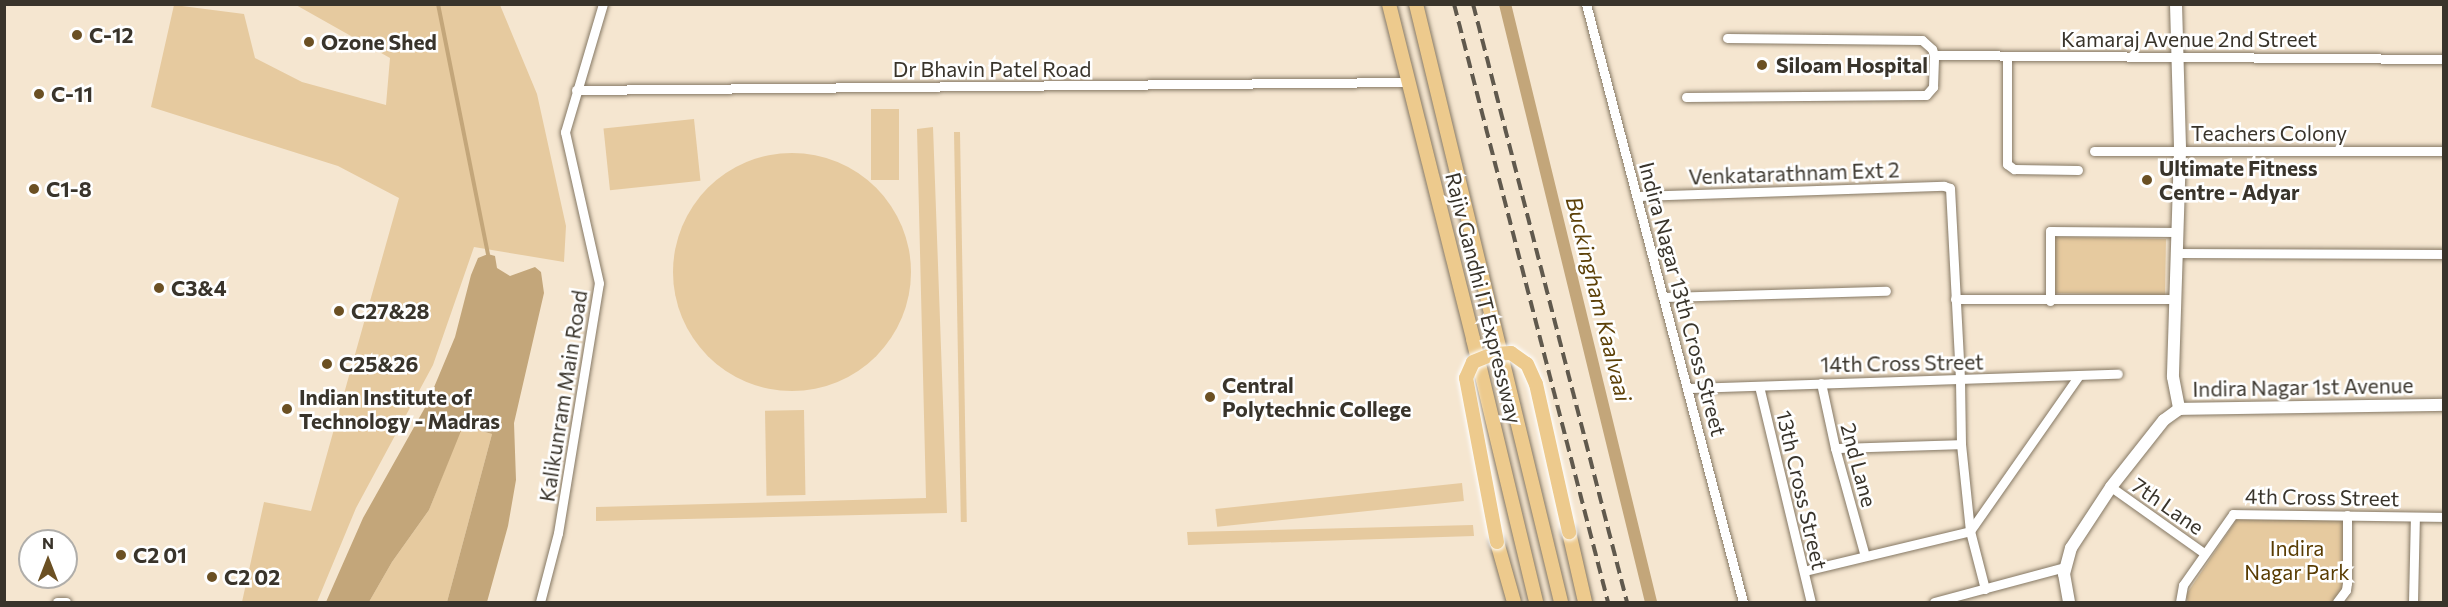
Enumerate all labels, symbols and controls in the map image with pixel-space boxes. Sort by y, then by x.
place label: C-12 [89,22,133,48]
street label: Kamaraj Avenue 2nd Street [2061,26,2317,52]
marker: C-12 [70,28,84,42]
place label: Ozone Shed [321,29,437,55]
marker: Ozone Shed [302,35,316,49]
place label: Siloam Hospital [1776,52,1928,78]
street label: Dr Bhavin Patel Road [893,56,1091,82]
marker: Siloam Hospital [1753,56,1771,74]
place label: C-11 [51,81,93,107]
marker: C-11 [32,87,46,101]
street label: Teachers Colony [2191,120,2347,146]
place label: Ultimate Fitness Centre - Adyar [2159,155,2318,205]
street label: Venkatarathnam Ext 2 [1688,157,1900,189]
street label: Indira Nagar 13th Cross Street [1634,159,1732,439]
street label: Rajiv Gandhi IT Expressway [1441,170,1527,426]
marker: Ultimate Fitness Centre - Adyar [2140,173,2154,187]
place label: C1-8 [46,176,92,202]
marker: C1-8 [27,182,41,196]
water label: Buckingham Kaalvaai [1561,194,1637,404]
place label: C3&4 [171,275,227,301]
marker: C3&4 [152,281,166,295]
street label: Kalikunram Main Road [534,288,592,504]
place label: C27&28 [351,298,430,324]
marker: C27&28 [332,304,346,318]
street label: 14th Cross Street [1820,349,1984,377]
place label: C25&26 [339,351,418,377]
marker: C25&26 [320,357,334,371]
place label: Central Polytechnic College [1222,372,1411,422]
street label: Indira Nagar 1st Avenue [2192,372,2414,402]
place label: Indian Institute of Technology - Madras [299,384,500,434]
marker: Central Polytechnic College [1203,390,1217,404]
marker: Indian Institute of Technology - Madras [280,402,294,416]
street label: 13th Cross Street [1771,408,1833,572]
street label: 2nd Lane [1836,420,1882,510]
street label: 7th Lane [2127,472,2209,540]
street label: 4th Cross Street [2245,483,2399,511]
north arrow [18,529,78,589]
text: N [42,533,54,552]
park label: Indira Nagar Park [2244,535,2350,585]
place label: C2 01 [133,542,187,568]
marker: C2 01 [114,548,128,562]
place label: C2 02 [224,564,280,590]
marker: C2 02 [205,570,219,584]

